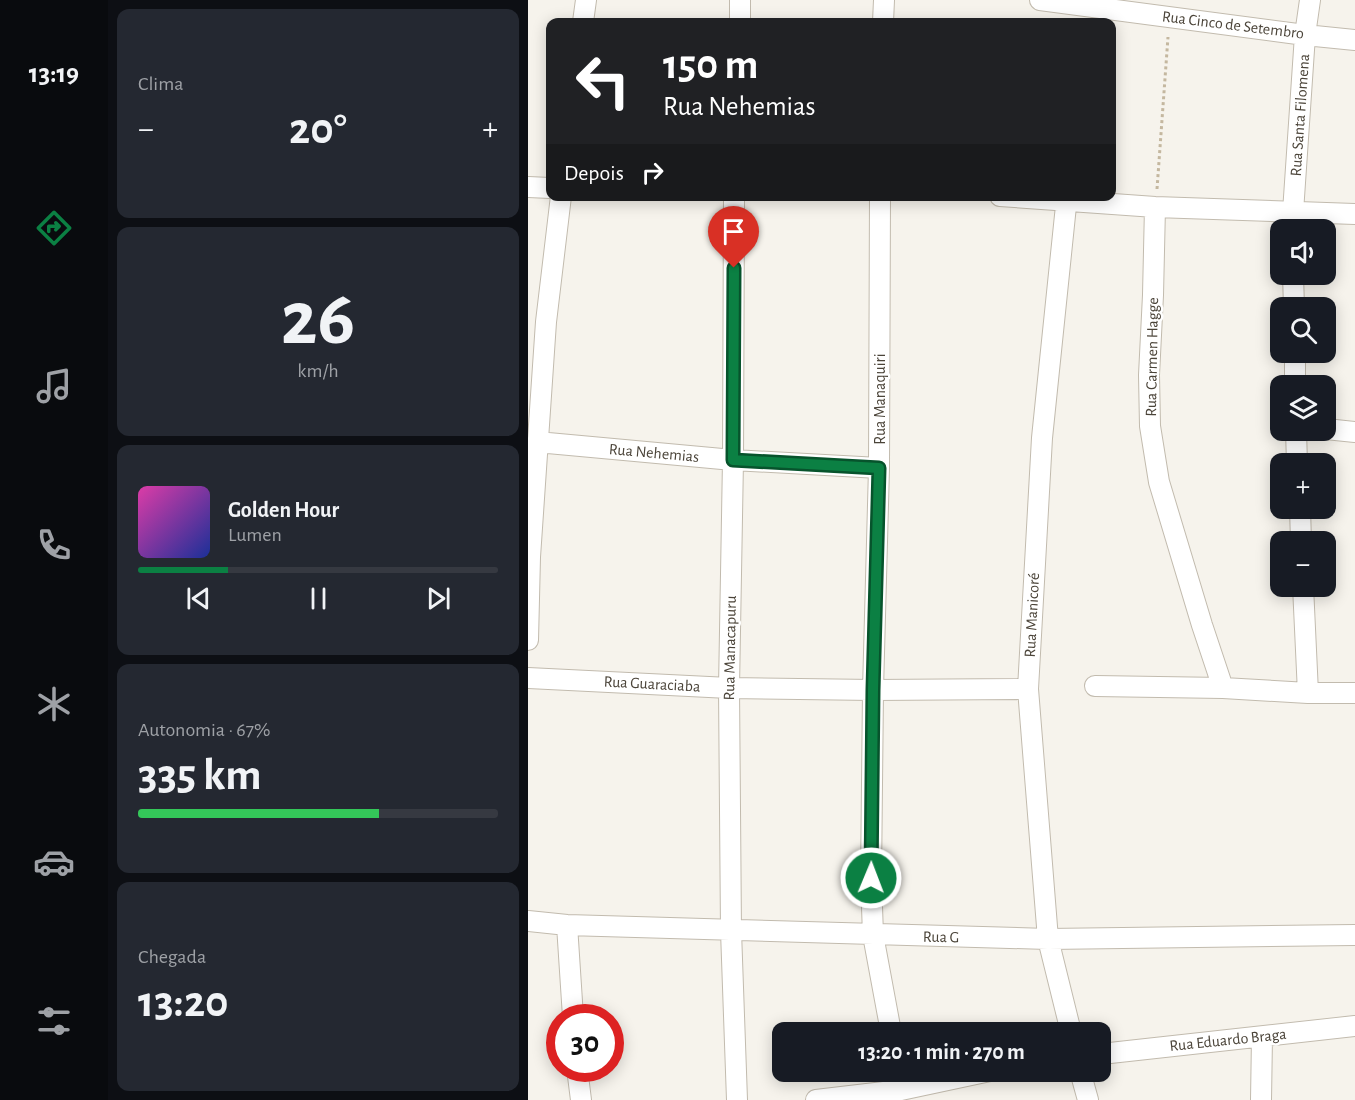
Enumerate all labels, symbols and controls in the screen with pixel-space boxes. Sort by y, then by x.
street label: Rua Cinco de Setembro [1161,8,1305,42]
icon: left [564,42,642,120]
text: 150 m [663,44,758,86]
street label: Rua Santa Filomena [1288,53,1312,177]
text: 13:19 [29,60,79,87]
text: Clima [138,74,183,94]
text: Rua Nehemias [663,93,816,120]
text: 20° [289,107,347,152]
text: − [138,113,154,146]
text: + [482,113,498,146]
icon: right [636,156,669,189]
text: Depois [564,162,624,184]
pin [708,206,759,268]
icon: directions [33,207,75,249]
icon: arrive [717,215,750,248]
map controls [1270,219,1336,597]
button: sound [1270,219,1336,285]
text: 26 [281,281,355,359]
street label: Rua Carmen Hagge [1143,297,1161,417]
button: search [1270,297,1336,363]
street label: Rua Manaquiri [872,353,888,445]
text: km/h [297,361,339,381]
icon: music [33,365,75,407]
button: layers [1270,375,1336,441]
street label: Rua Nehemias [608,441,700,465]
button: + [1270,453,1336,519]
text: Golden Hour [228,499,339,521]
icon: phone [33,524,75,566]
text: Lumen [228,525,282,545]
button: − [1270,531,1336,597]
street label: Rua Manicoré [1022,572,1042,658]
icon: previous [182,582,215,615]
icon: pause [302,582,335,615]
icon: next [422,582,455,615]
street label: Rua Manacapuru [721,595,739,701]
street label: Rua Guaraciaba [603,673,701,695]
icon: climate [33,683,75,725]
text: Autonomia · 67% [138,720,271,740]
text: 335 km [138,753,262,798]
icon: car [33,841,75,883]
position arrow [839,846,903,910]
street label: Rua G [923,929,959,945]
text: Chegada [138,947,206,967]
text: 13:20 [138,980,229,1025]
icon: filters [33,1000,75,1042]
speed limit sign: 30 [546,1004,624,1082]
street label: Rua Eduardo Braga [1169,1026,1287,1054]
text: 13:20 · 1 min · 270 m [858,1041,1025,1063]

